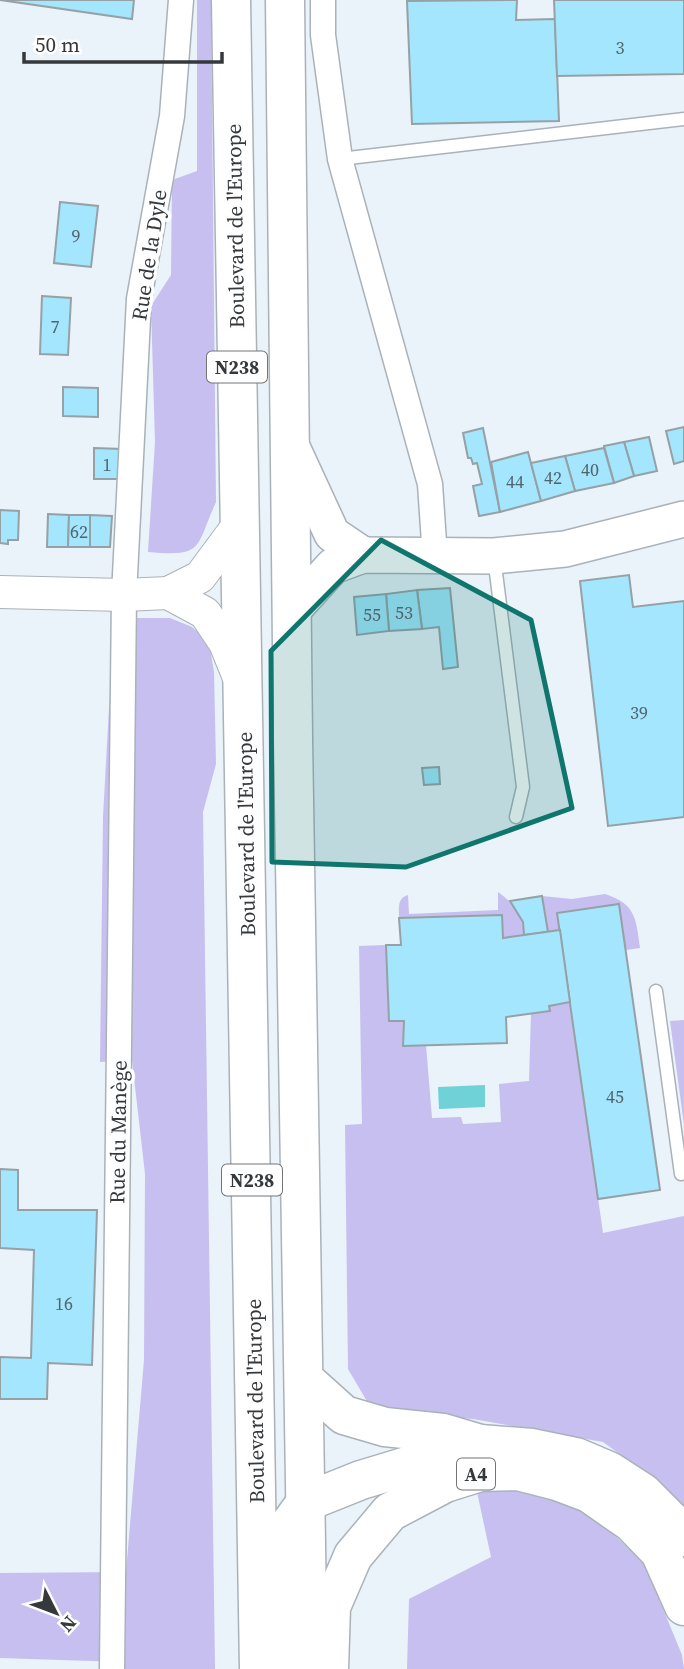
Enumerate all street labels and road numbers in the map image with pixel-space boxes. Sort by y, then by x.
street label: Boulevard de l'Europe [219,123,251,329]
street label: Rue de la Dyle [124,187,174,323]
road number: N238 [207,352,267,382]
street label: Boulevard de l'Europe [230,731,262,937]
street label: Rue du Manège [102,1060,134,1204]
road number: N238 [222,1164,282,1196]
street label: Boulevard de l'Europe [239,1298,271,1504]
road number: A4 [457,1458,495,1490]

